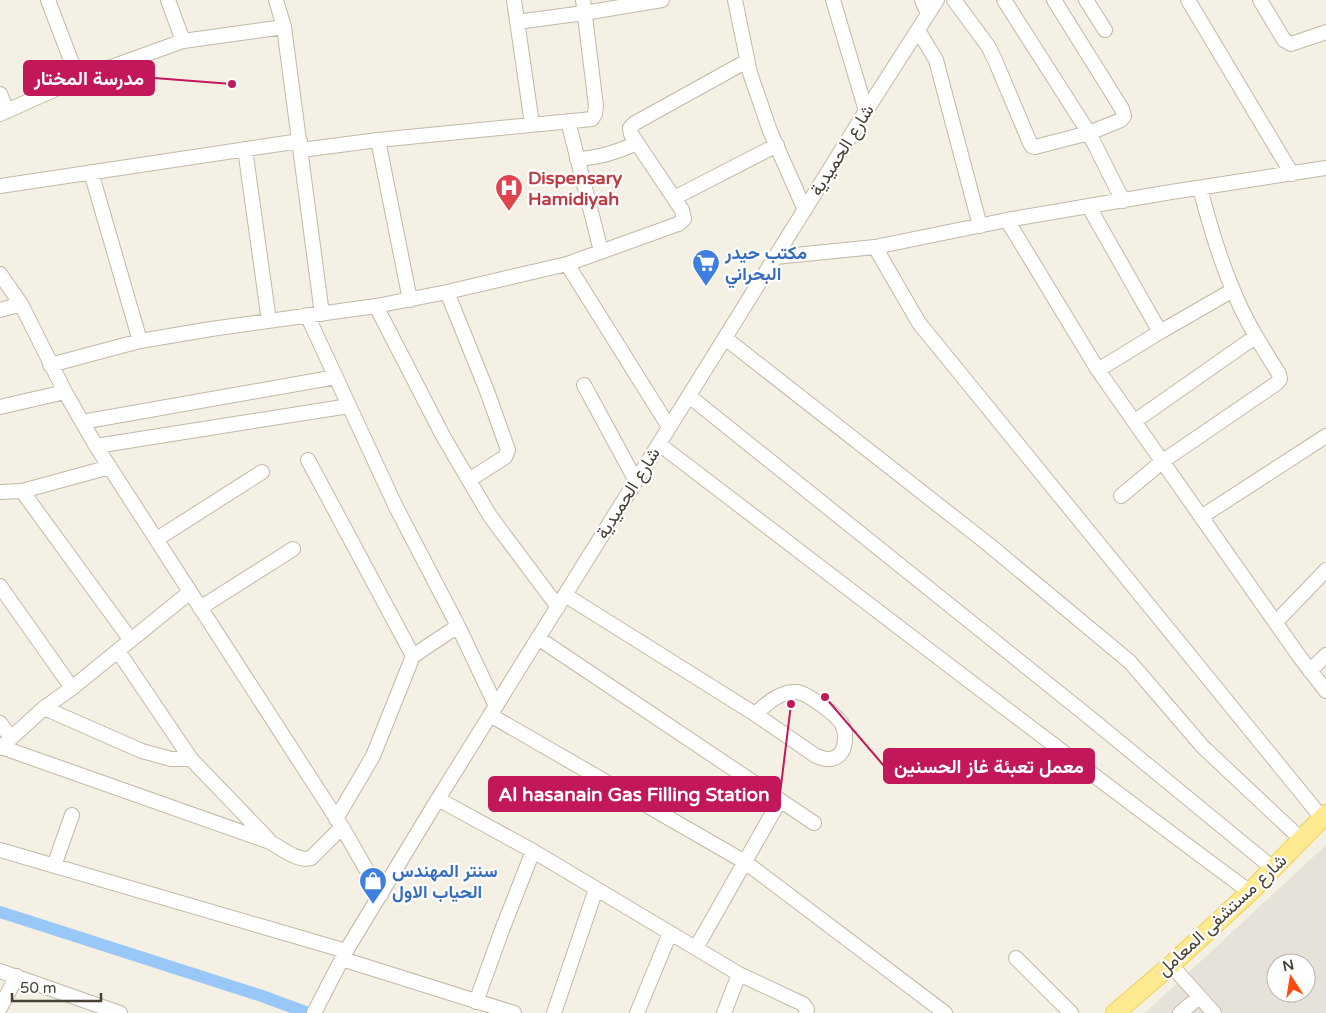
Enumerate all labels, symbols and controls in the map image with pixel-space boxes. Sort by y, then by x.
callout: مدرسة المختار [24,61,154,95]
text: مدرسة المختار [33,68,144,91]
street label: شارع الحميدية [805,100,880,200]
place label: Dispensary Hamidiyah [528,167,623,210]
hospital icon: Dispensary Hamidiyah [494,173,524,212]
place label: مكتب حيدر البحراني [724,242,807,289]
supermarket icon: مكتب حيدر البحراني [691,248,721,287]
street label: شارع الحميدية [591,443,666,543]
callout: معمل تعبئة غاز الحسنين [884,749,1094,783]
text: معمل تعبئة غاز الحسنين [894,756,1084,779]
callout: Al hasanain Gas Filling Station [489,777,780,811]
text: Al hasanain Gas Filling Station [498,784,770,807]
street label: شارع مستشفى المعامل [1153,849,1292,981]
place label: سنتر المهندس الحياب الاول [392,860,498,903]
shop icon: سنتر المهندس الحياب الاول [358,866,388,905]
north arrow [1266,953,1316,1003]
text: N [1281,956,1296,975]
scale bar [12,970,101,1002]
text: 50 m [20,979,57,997]

